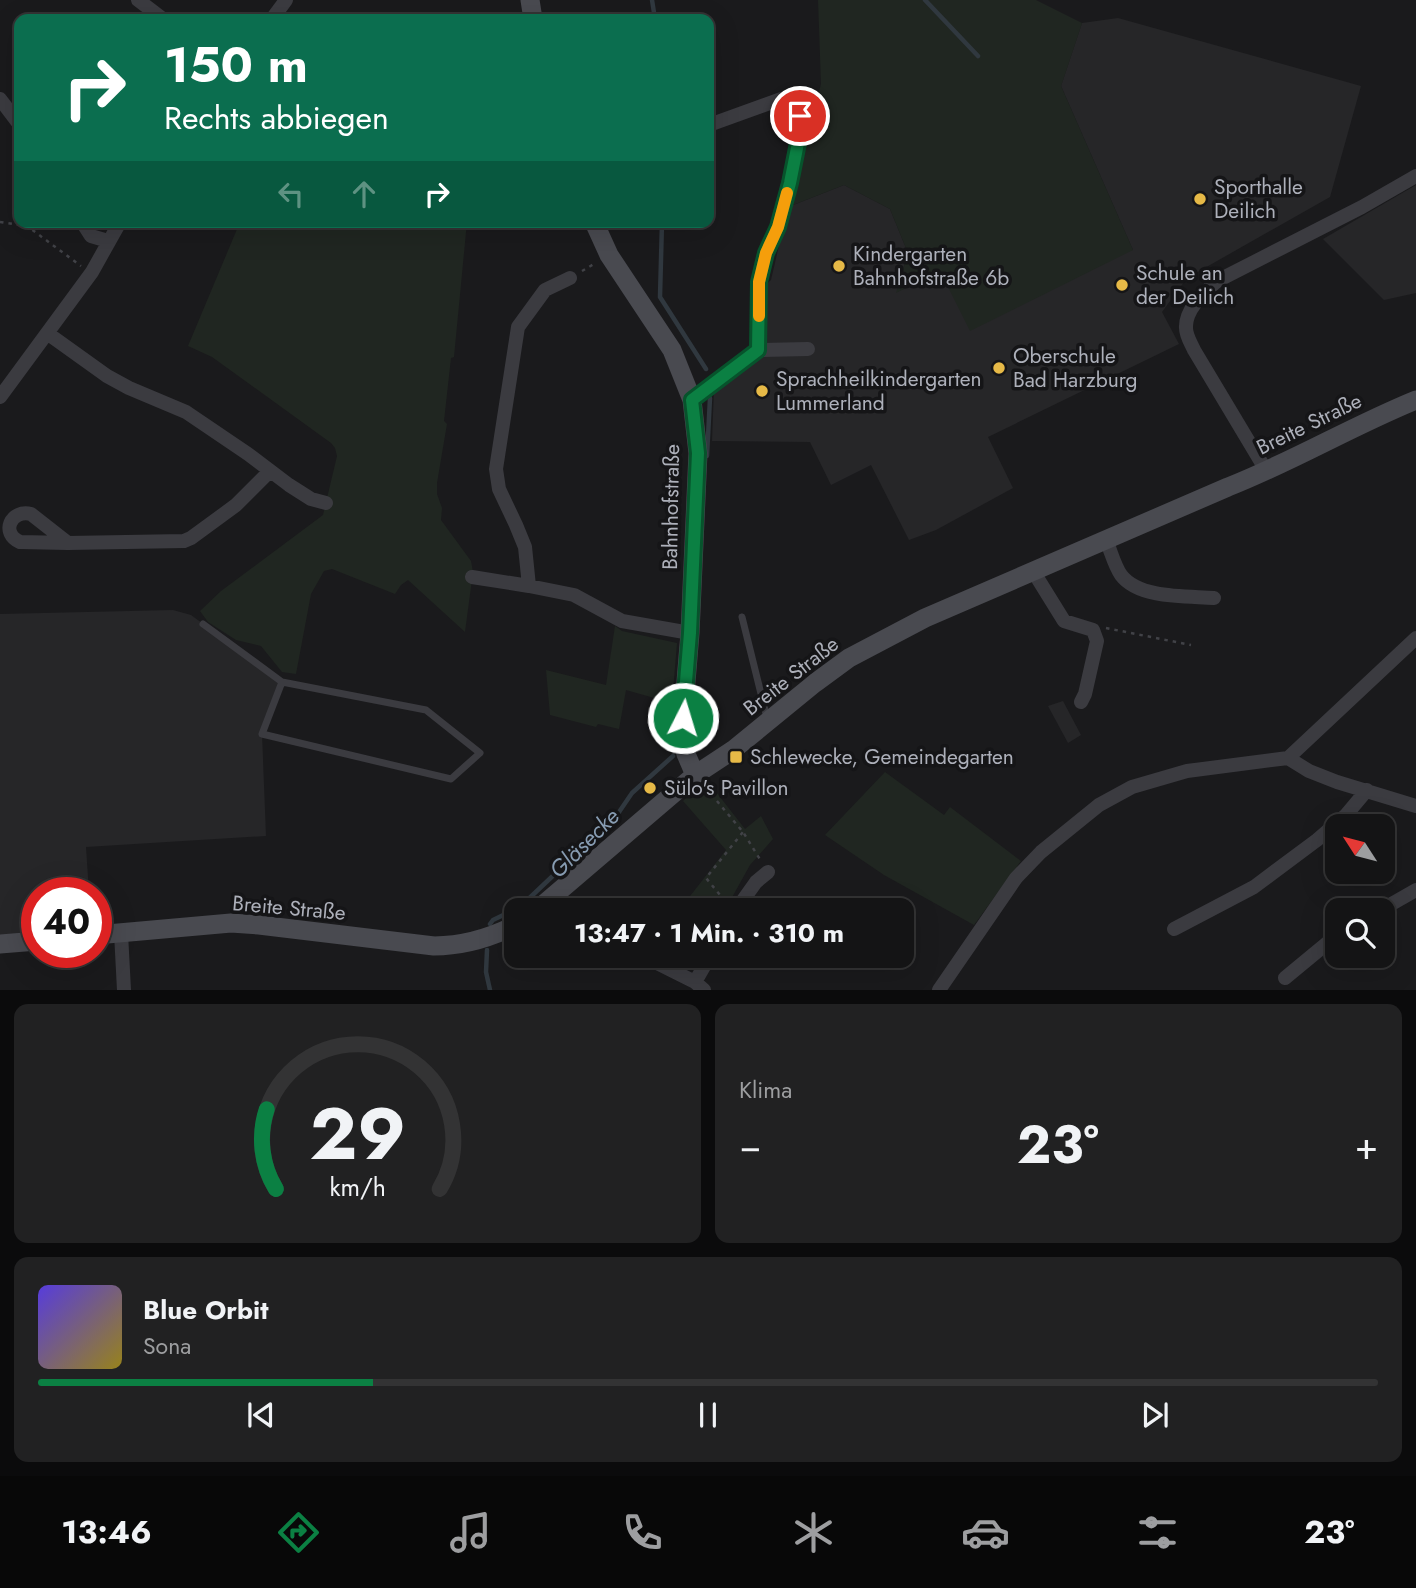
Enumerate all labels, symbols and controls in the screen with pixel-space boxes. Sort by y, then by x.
text: 150 m [164,30,308,100]
icon: right [49,42,140,133]
pin [770,86,830,146]
text: Rechts abbiegen [164,95,389,141]
icon: arrive [781,97,819,135]
place label: Sporthalle Deilich [1214,172,1303,226]
icon: left [272,175,310,213]
icon: ahead [345,175,383,213]
icon: right [418,175,456,213]
marker: Sporthalle Deilich [1192,191,1208,207]
place label: Kindergarten Bahnhofstraße 6b [853,239,1009,293]
marker: Kindergarten Bahnhofstraße 6b [831,258,847,274]
place label: Schule an der Deilich [1136,258,1234,312]
marker: Schule an der Deilich [1114,277,1130,293]
place label: Oberschule Bad Harzburg [1013,341,1138,395]
marker: Oberschule Bad Harzburg [991,360,1007,376]
place label: Sprachheilkindergarten Lummerland [776,364,982,418]
marker: Sprachheilkindergarten Lummerland [754,383,770,399]
street label: Breite Straße [1251,386,1367,462]
street label: Bahnhofstraße [655,444,687,570]
street label: Breite Straße [737,629,845,723]
position arrow [646,681,720,755]
place label: Schlewecke, Gemeindegarten [750,742,1014,772]
marker: Schlewecke, Gemeindegarten [728,749,744,765]
place label: Sülo's Pavillon [664,773,789,803]
marker: Sülo's Pavillon [642,780,658,796]
water label: Gläsecke [541,800,627,886]
north arrow [1325,814,1395,884]
map controls [1325,814,1395,968]
speed limit sign: 40 [21,877,112,968]
street label: Breite Straße [231,888,347,928]
button: search [1325,898,1395,968]
text: 13:47 · 1 Min. · 310 m [574,914,844,952]
text: Klima [739,1073,792,1107]
text: 29 [309,1082,406,1187]
text: 23° [1017,1107,1099,1183]
text: − [739,1118,761,1173]
text: + [1355,1118,1378,1173]
text: km/h [329,1169,386,1205]
text: Blue Orbit [143,1291,268,1329]
text: Sona [143,1329,191,1363]
icon: previous [242,1396,280,1434]
icon: pause [689,1396,727,1434]
icon: next [1136,1396,1174,1434]
icon: directions [274,1508,323,1557]
icon: music [446,1508,495,1557]
icon: phone [618,1508,667,1557]
icon: climate [789,1508,838,1557]
icon: car [961,1508,1010,1557]
icon: filters [1133,1508,1182,1557]
text: 13:46 [61,1509,152,1555]
text: 23° [1304,1509,1355,1555]

